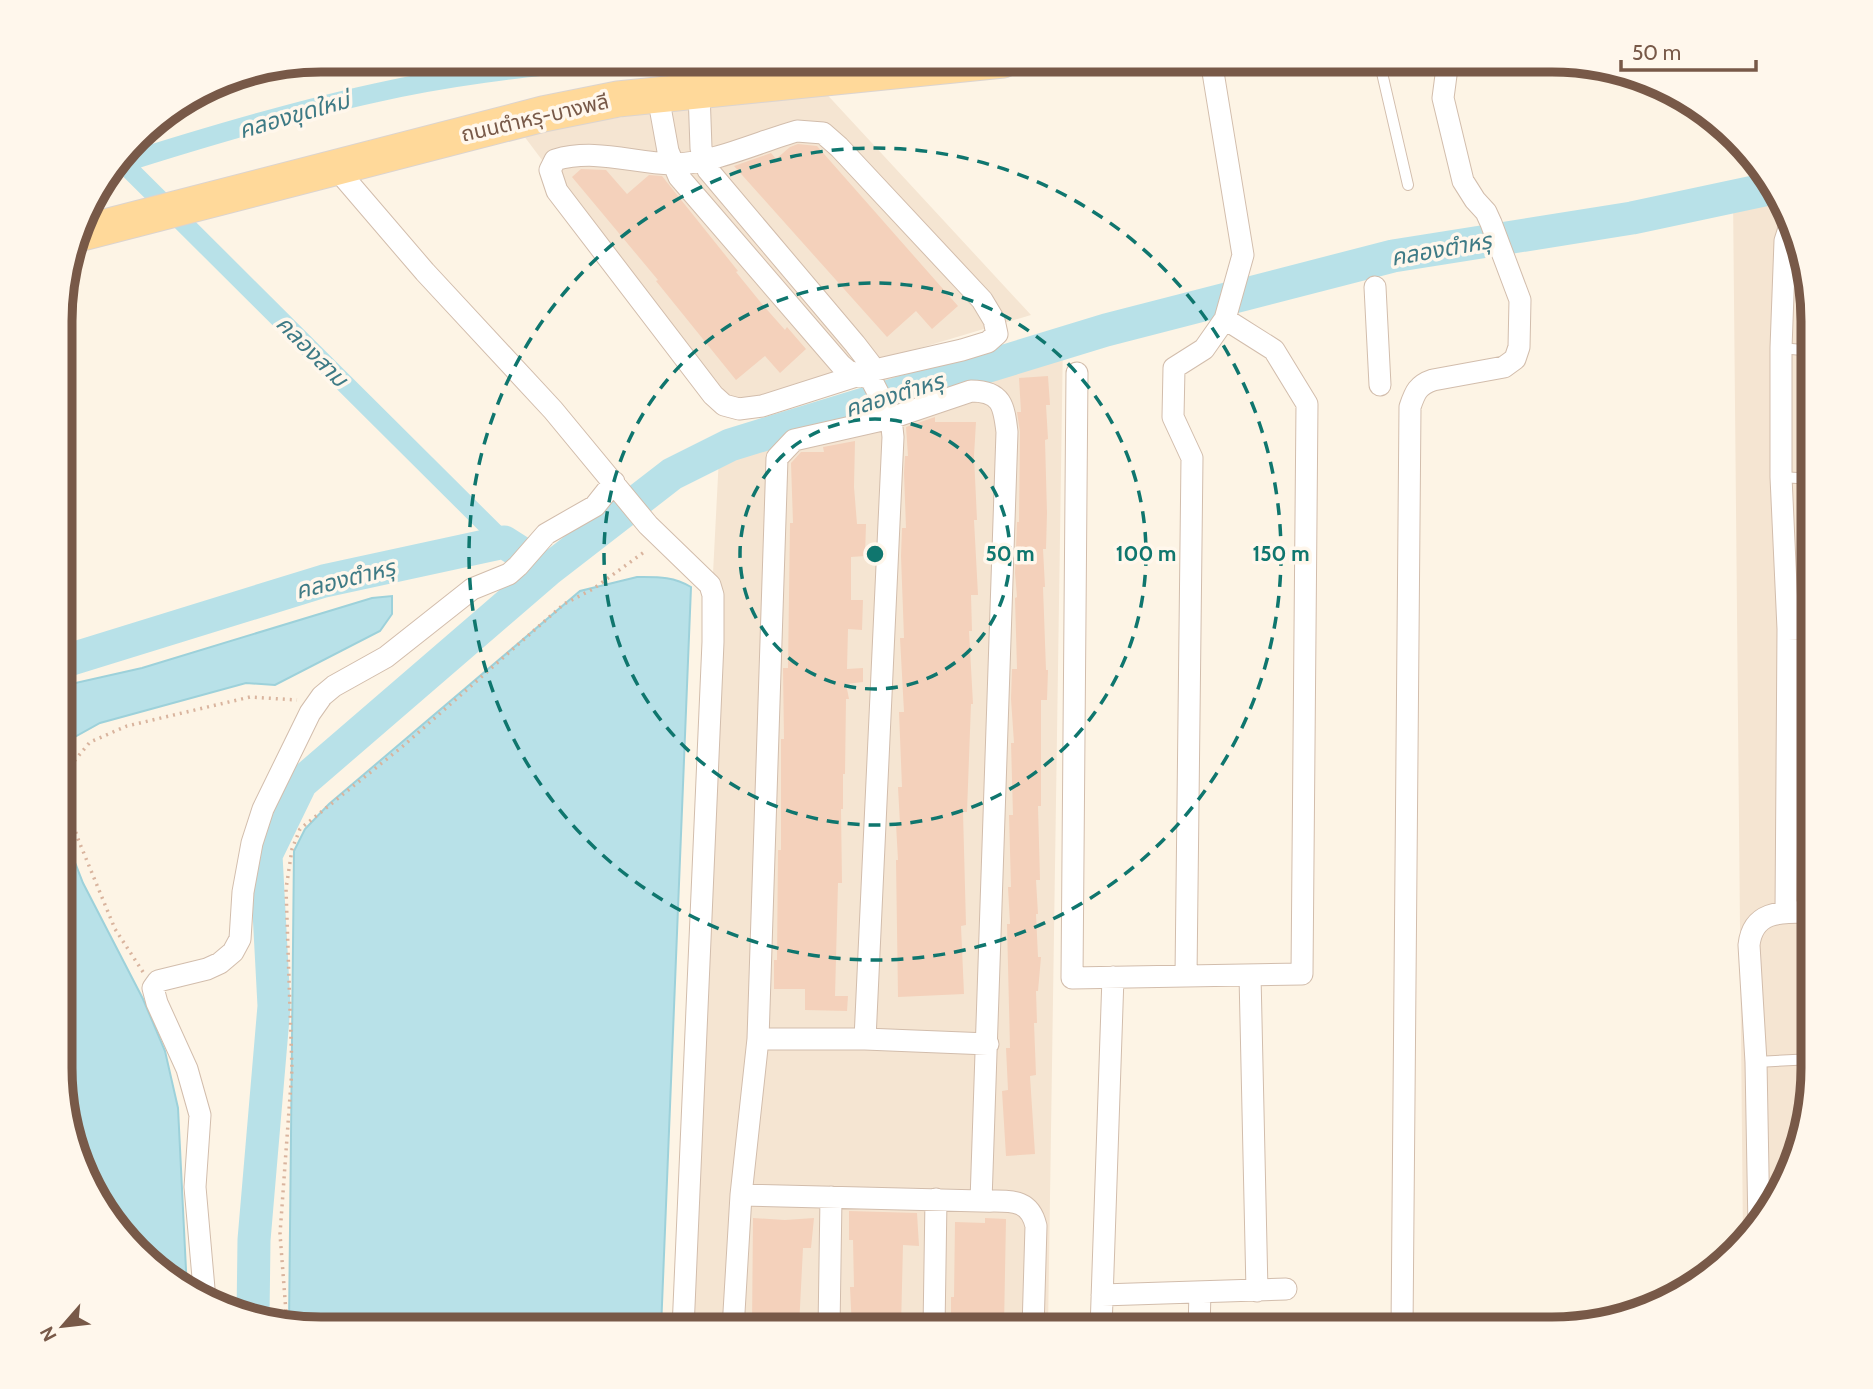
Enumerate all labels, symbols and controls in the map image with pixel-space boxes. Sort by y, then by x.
scale bar [1621,28,1756,72]
text: 50 m [1632,40,1681,65]
water label: คลองขุดใหม่ [235,85,356,144]
street label: ถนนตำหรุ-บางพลี [459,88,611,148]
water label: คลองตำหรุ [1389,226,1495,272]
water label: คลองสาม [270,309,355,394]
water label: คลองตำหรุ [841,366,948,423]
text: 50 m [985,541,1035,566]
text: 100 m [1116,541,1176,566]
text: 150 m [1253,541,1309,566]
centre of rings [863,542,887,566]
water label: คลองตำหรุ [292,553,399,605]
north arrow [28,1291,98,1361]
text: N [35,1322,62,1345]

